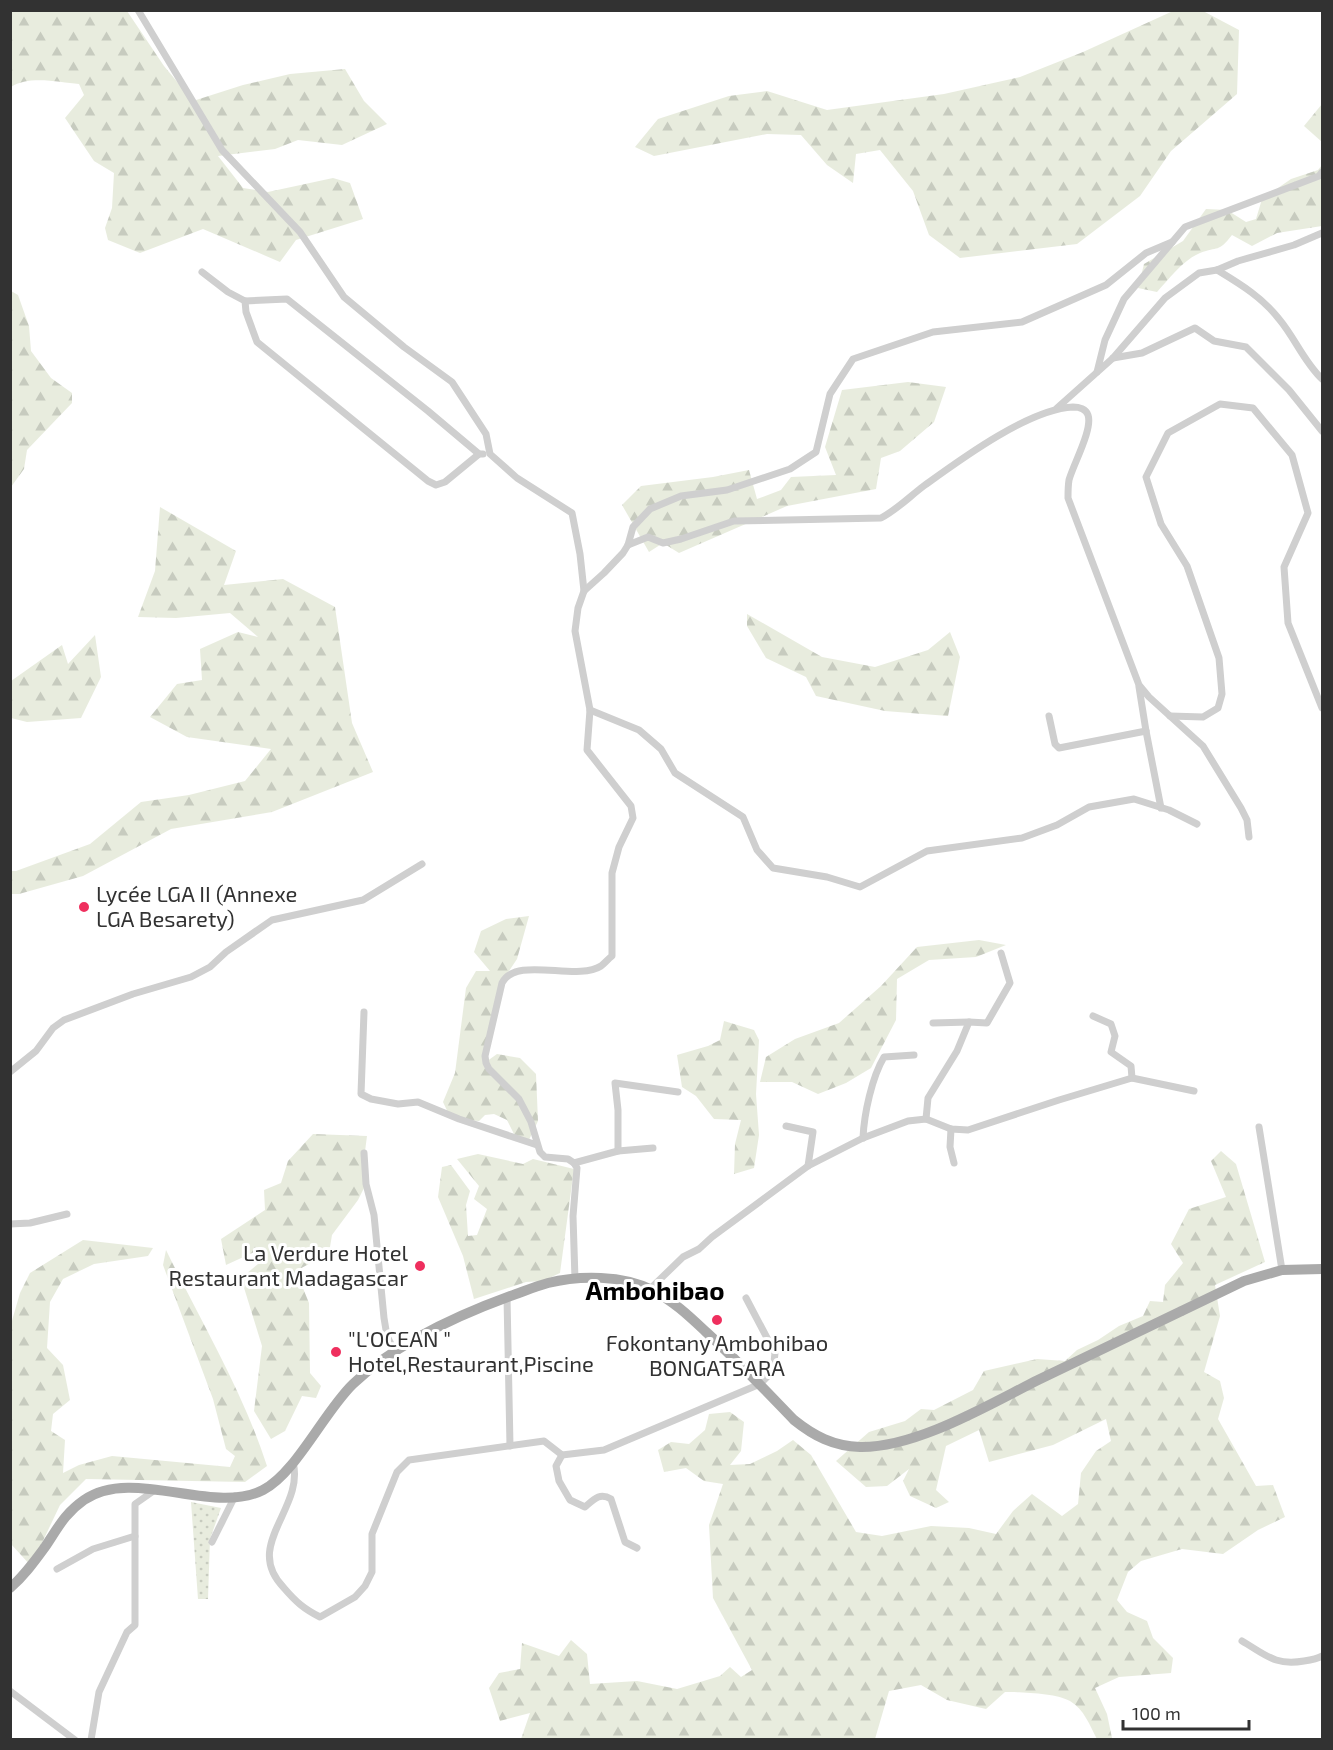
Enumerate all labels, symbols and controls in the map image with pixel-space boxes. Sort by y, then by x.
place label: Lycée LGA II (Annexe LGA Besarety) [96,880,297,931]
marker: Lycée LGA II (Annexe LGA Besarety) [77,900,91,914]
place label: La Verdure Hotel Restaurant Madagascar [168,1239,408,1290]
marker: La Verdure Hotel Restaurant Madagascar [413,1259,427,1273]
district label: Ambohibao [585,1274,725,1305]
marker: Fokontany Ambohibao BONGATSARA [710,1313,724,1327]
place label: "L'OCEAN " Hotel,Restaurant,Piscine [348,1325,594,1376]
place label: Fokontany Ambohibao BONGATSARA [606,1329,828,1380]
marker: "L'OCEAN " Hotel,Restaurant,Piscine [329,1345,343,1359]
scale bar [1123,1693,1249,1731]
text: 100 m [1132,1702,1181,1724]

